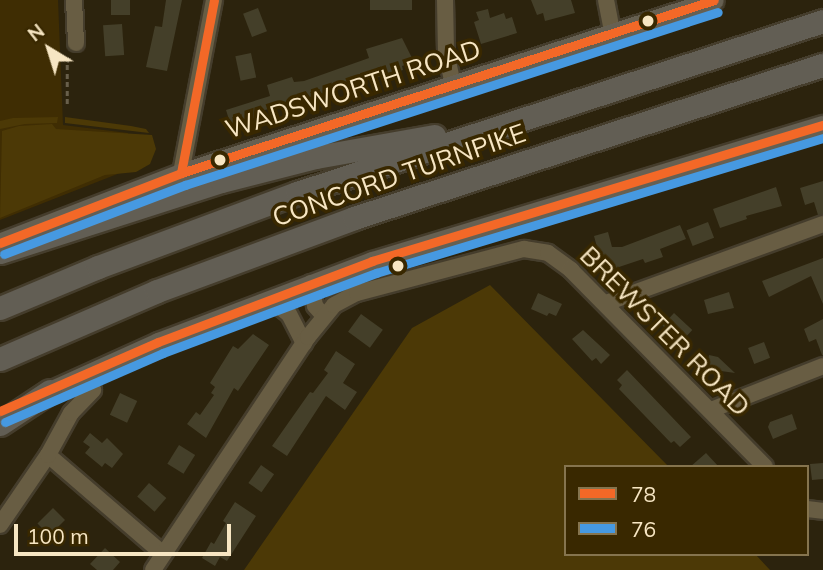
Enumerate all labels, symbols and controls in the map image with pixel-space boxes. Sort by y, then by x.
north arrow [14,14,84,84]
unlabelled marker [641,14,655,28]
text: N [23,19,49,46]
street label: WADSWORTH ROAD [221,33,485,145]
street label: CONCORD TURNPIKE [268,117,530,233]
unlabelled marker [213,153,227,167]
street label: BREWSTER ROAD [574,240,756,422]
unlabelled marker [391,259,405,273]
legend [564,465,809,556]
text: 78 [631,481,656,507]
scale bar [18,510,234,554]
text: 76 [631,516,656,542]
text: 100 m [27,523,89,549]

